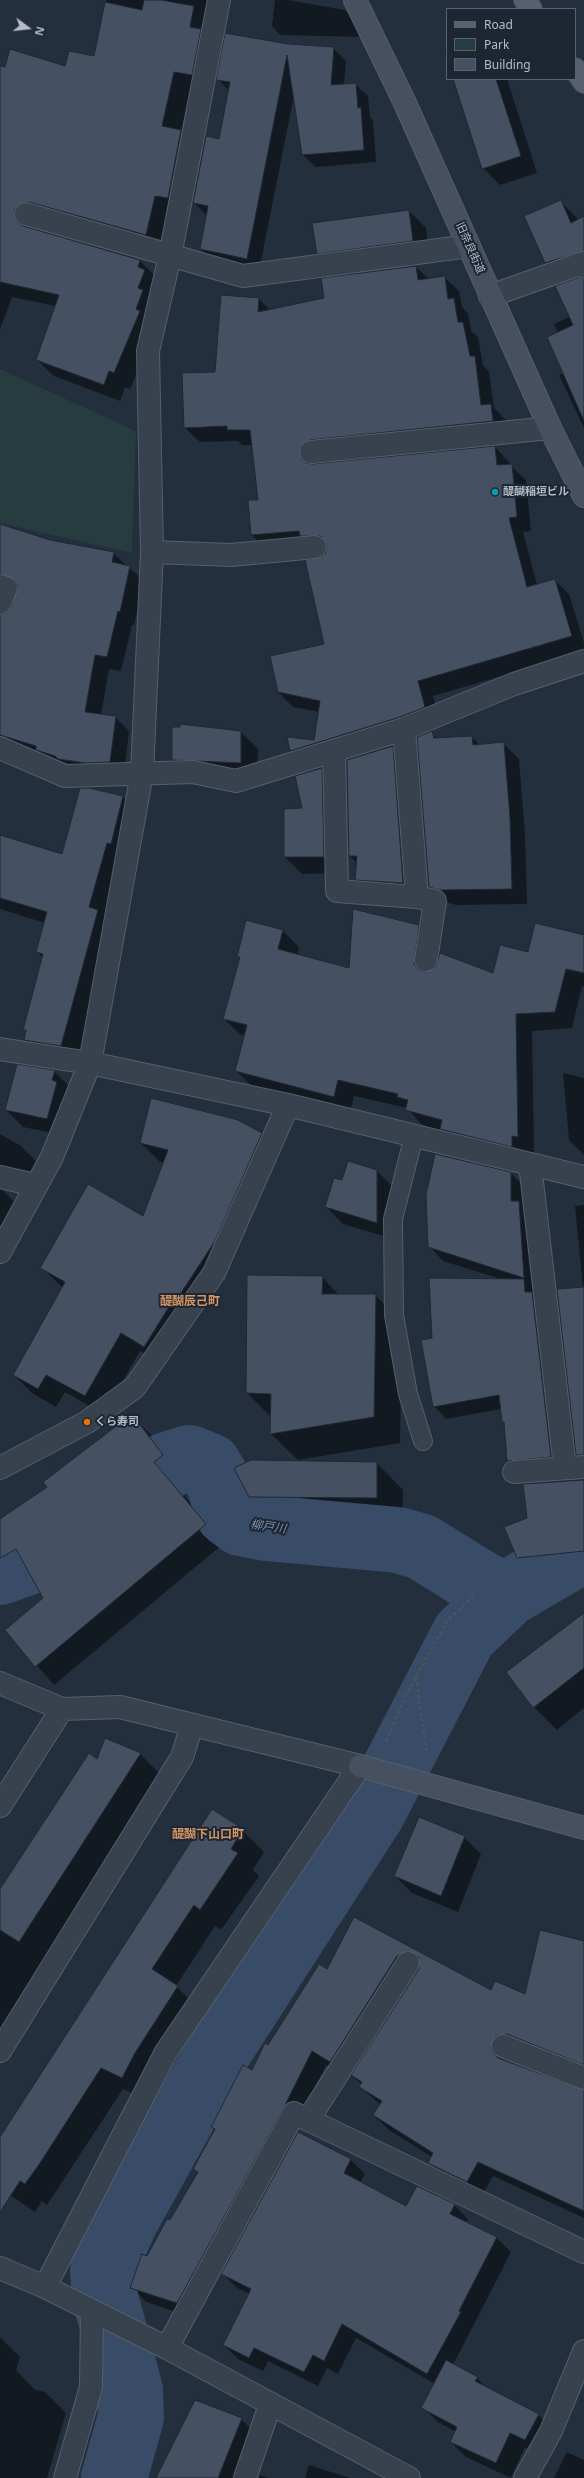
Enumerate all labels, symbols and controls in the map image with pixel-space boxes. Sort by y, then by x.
north arrow [8,8,48,48]
legend [446,8,576,80]
text: Road [484,16,513,33]
text: N [32,25,48,37]
text: Park [484,36,509,53]
text: Building [484,56,531,73]
street label: 旧奈良街道 [453,220,487,276]
place label: 醍醐稲垣ビル [503,485,569,499]
marker: 醍醐稲垣ビル [490,487,500,497]
district label: 醍醐辰己町 [160,1295,220,1309]
place label: くら寿司 [95,1415,139,1429]
marker: くら寿司 [82,1417,92,1427]
water label: 柳戸川 [249,1517,287,1537]
district label: 醍醐下山口町 [172,1828,244,1842]

